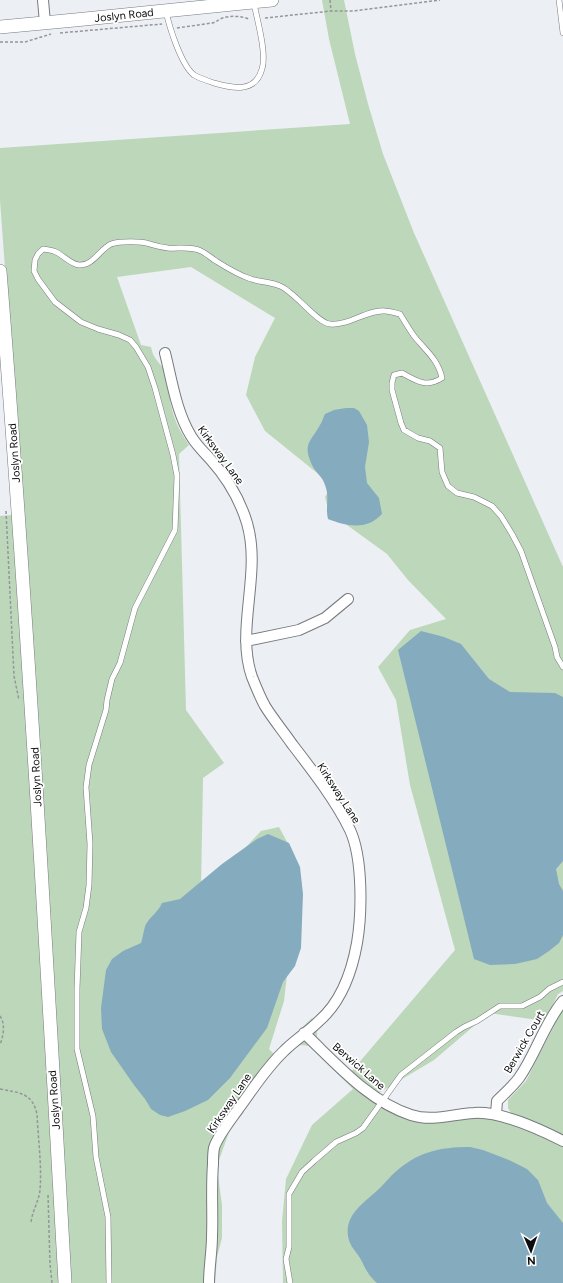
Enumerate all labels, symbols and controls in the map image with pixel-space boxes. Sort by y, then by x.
street label: Joslyn Road [94,6,154,25]
street label: Joslyn Road [6,423,23,483]
street label: Kirksway Lane [195,423,246,487]
street label: Joslyn Road [28,747,45,807]
street label: Kirksway Lane [314,761,363,826]
street label: Berwick Court [501,1009,548,1076]
street label: Berwick Lane [330,1040,388,1093]
street label: Joslyn Road [46,1070,63,1130]
street label: Kirksway Lane [205,1071,254,1136]
north arrow [511,1231,551,1271]
text: N [527,1254,536,1267]

